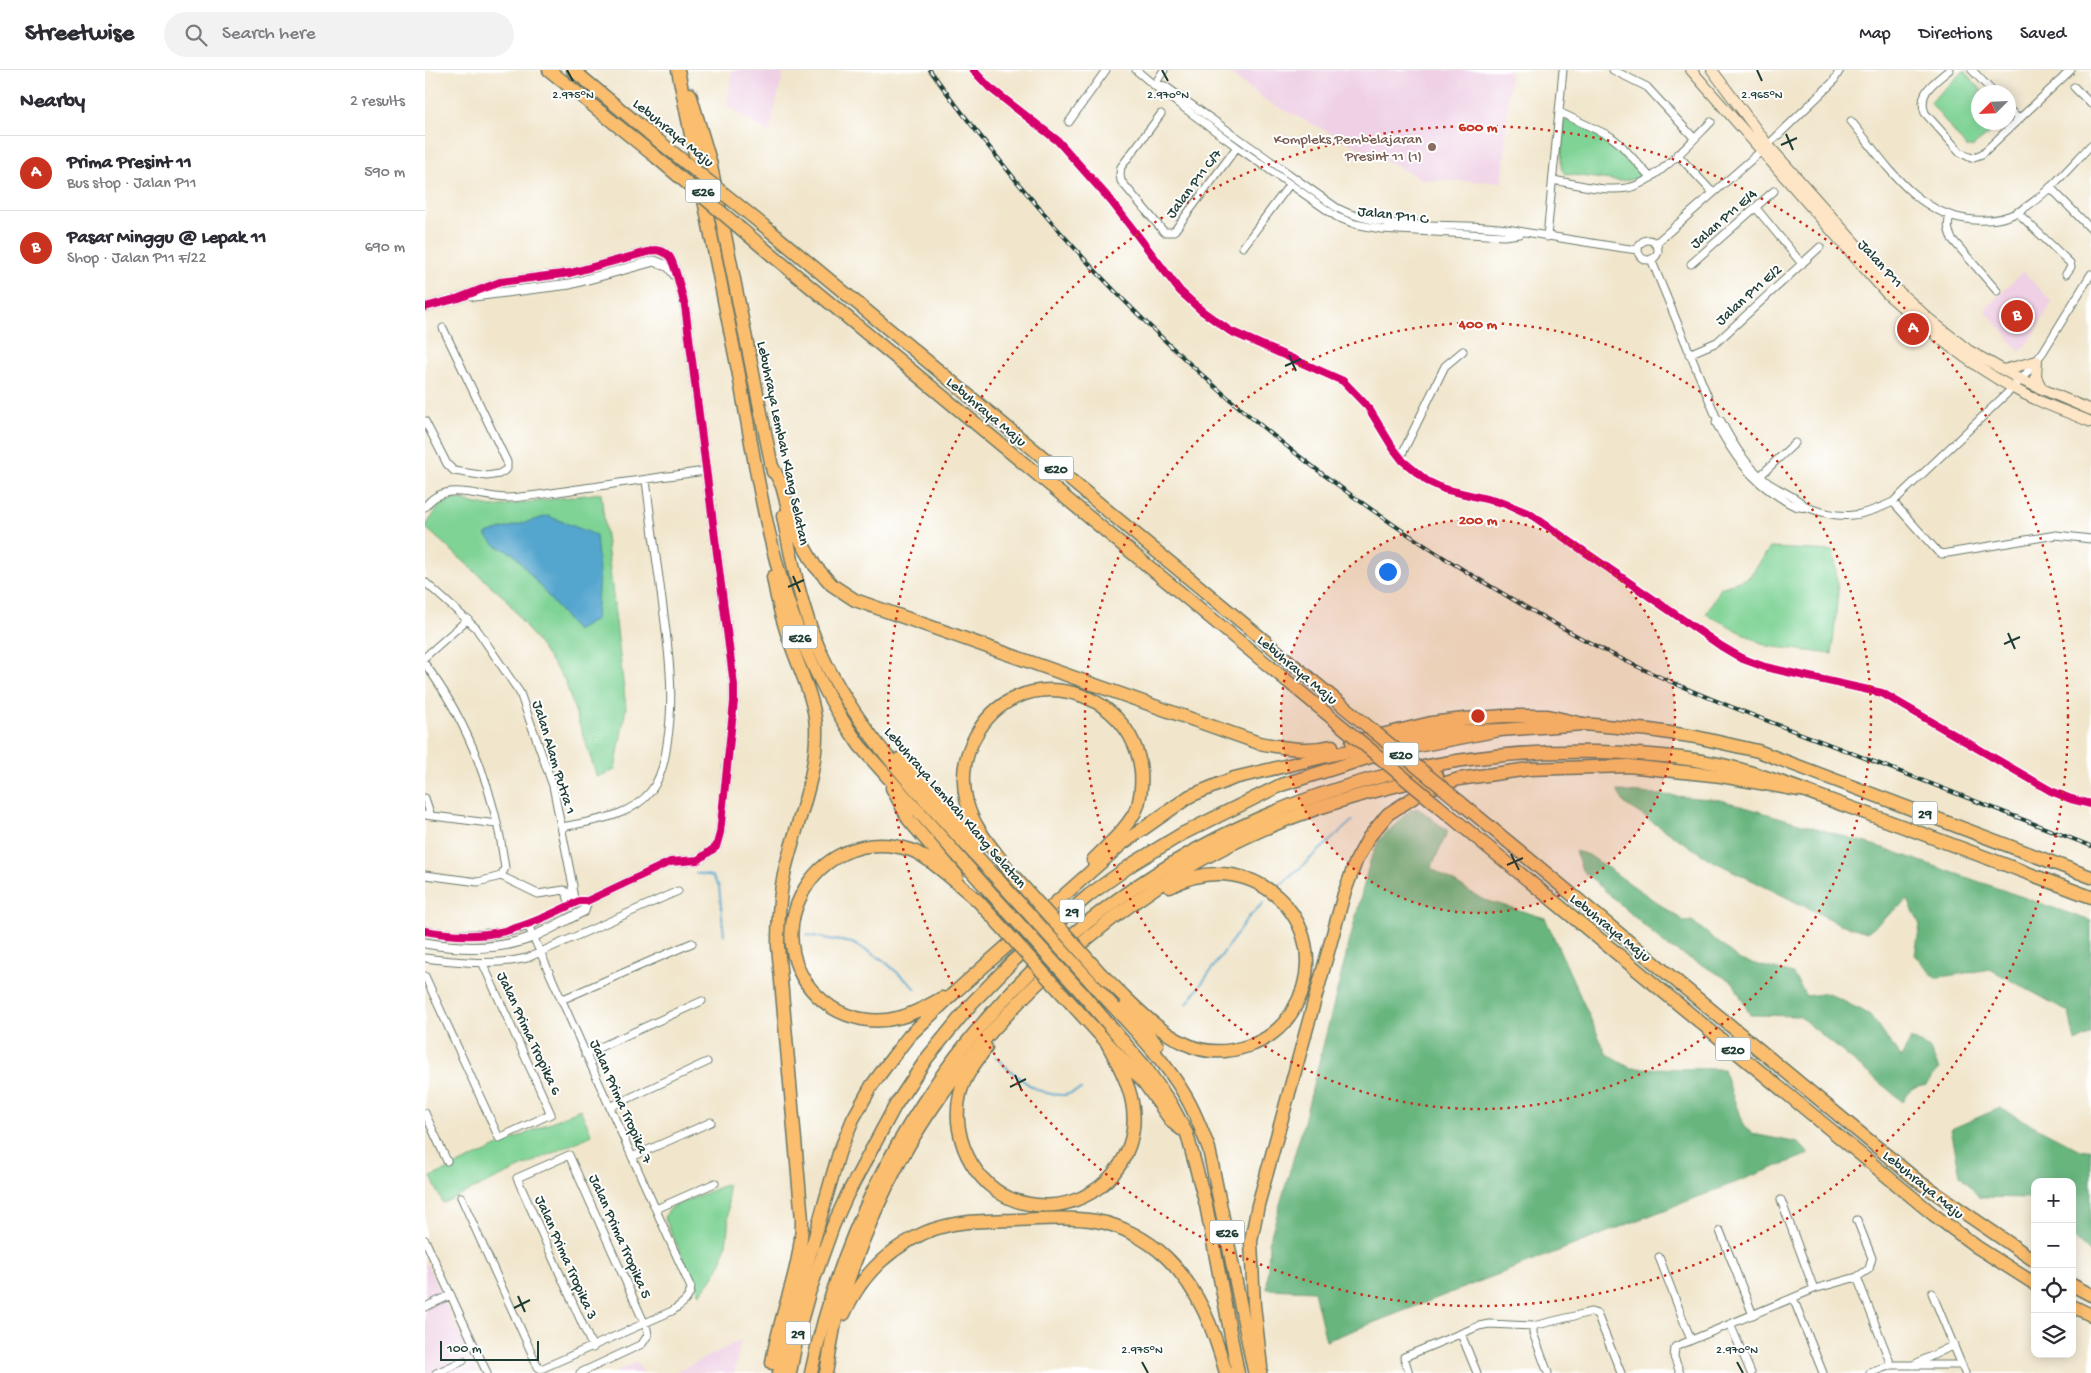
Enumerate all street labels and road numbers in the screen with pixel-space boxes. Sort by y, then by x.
street label: Lebuhraya Maju [628,95,717,172]
street label: Jalan P11 C/7 [1163,145,1227,222]
road number: E26 [685,180,721,202]
street label: Jalan P11 E/4 [1687,186,1761,253]
street label: Jalan P11 C [1357,203,1430,229]
street label: Jalan P11 [1853,236,1906,292]
street label: Jalan P11 E/2 [1713,261,1786,330]
street label: Lebuhraya Lembah Klang Selatan [752,340,812,547]
street label: Lebuhraya Maju [942,374,1030,451]
road number: E20 [1039,456,1073,479]
road number: E26 [783,626,817,648]
street label: Lebuhraya Maju [1253,632,1341,709]
street label: Jalan Alam Putra 1 [527,699,579,817]
street label: Lebuhraya Lembah Klang Selatan [879,724,1029,893]
road number: E20 [1383,742,1419,766]
road number: 29 [1913,801,1937,824]
street label: Lebuhraya Maju [1565,890,1654,967]
road number: 29 [1059,899,1085,922]
street label: Jalan Prima Tropika 6 [492,969,565,1099]
street label: Jalan Prima Tropika 7 [585,1037,656,1168]
road number: E20 [1715,1038,1751,1061]
street label: Lebuhraya Maju [1878,1147,1967,1224]
street label: Jalan Prima Tropika 5 [584,1172,655,1302]
street label: Jalan Prima Tropika 3 [530,1193,601,1323]
road number: E26 [1209,1220,1245,1244]
road number: 29 [785,1322,811,1344]

